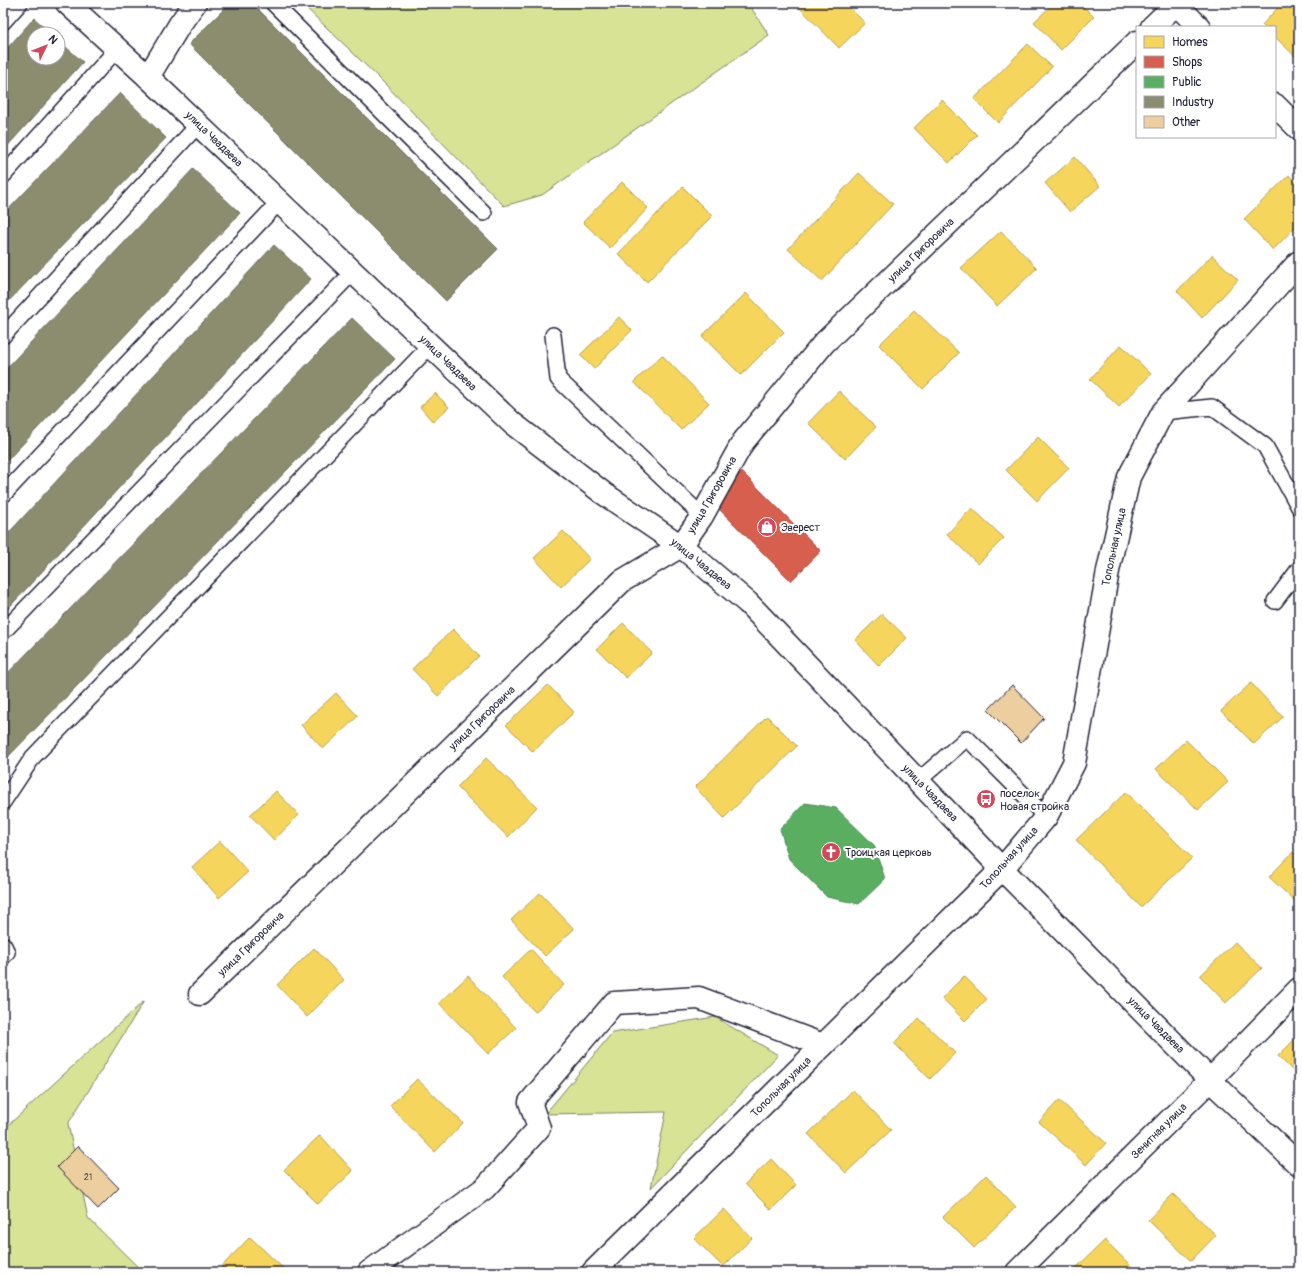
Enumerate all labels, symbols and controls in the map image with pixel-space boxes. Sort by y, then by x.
north arrow [26,26,66,66]
legend [1136,26,1276,138]
text: N [46,32,61,47]
text: Homes [1172,35,1208,50]
text: Shops [1172,55,1203,70]
text: Public [1172,75,1202,90]
text: Industry [1172,95,1214,110]
street label: улица Чаадаева [182,108,245,169]
text: Other [1172,115,1201,130]
street label: улица Григоровича [885,215,957,286]
street label: улица Чаадаева [416,332,479,393]
street label: улица Григоровича [684,454,739,537]
street label: Топольная улица [1099,507,1129,587]
shop icon: Эверест [756,516,778,538]
place label: Эверест [781,521,820,534]
street label: улица Чаадаева [667,535,734,592]
street label: улица Григоровича [446,683,518,754]
street label: улица Чаадаева [899,761,960,824]
place label: поселок Новая стройка [1000,787,1069,813]
bus stop icon: поселок Новая стройка [975,788,997,810]
street label: Топольная улица [977,824,1041,892]
church icon: Троицкая церковь [820,841,842,863]
place label: Троицкая церковь [845,846,932,859]
street label: улица Григоровича [215,909,287,980]
street label: улица Чаадаева [1124,993,1187,1056]
street label: Топольная улица [748,1054,814,1120]
street label: Зенитная улица [1128,1100,1190,1162]
house number: 21 [84,1172,92,1183]

